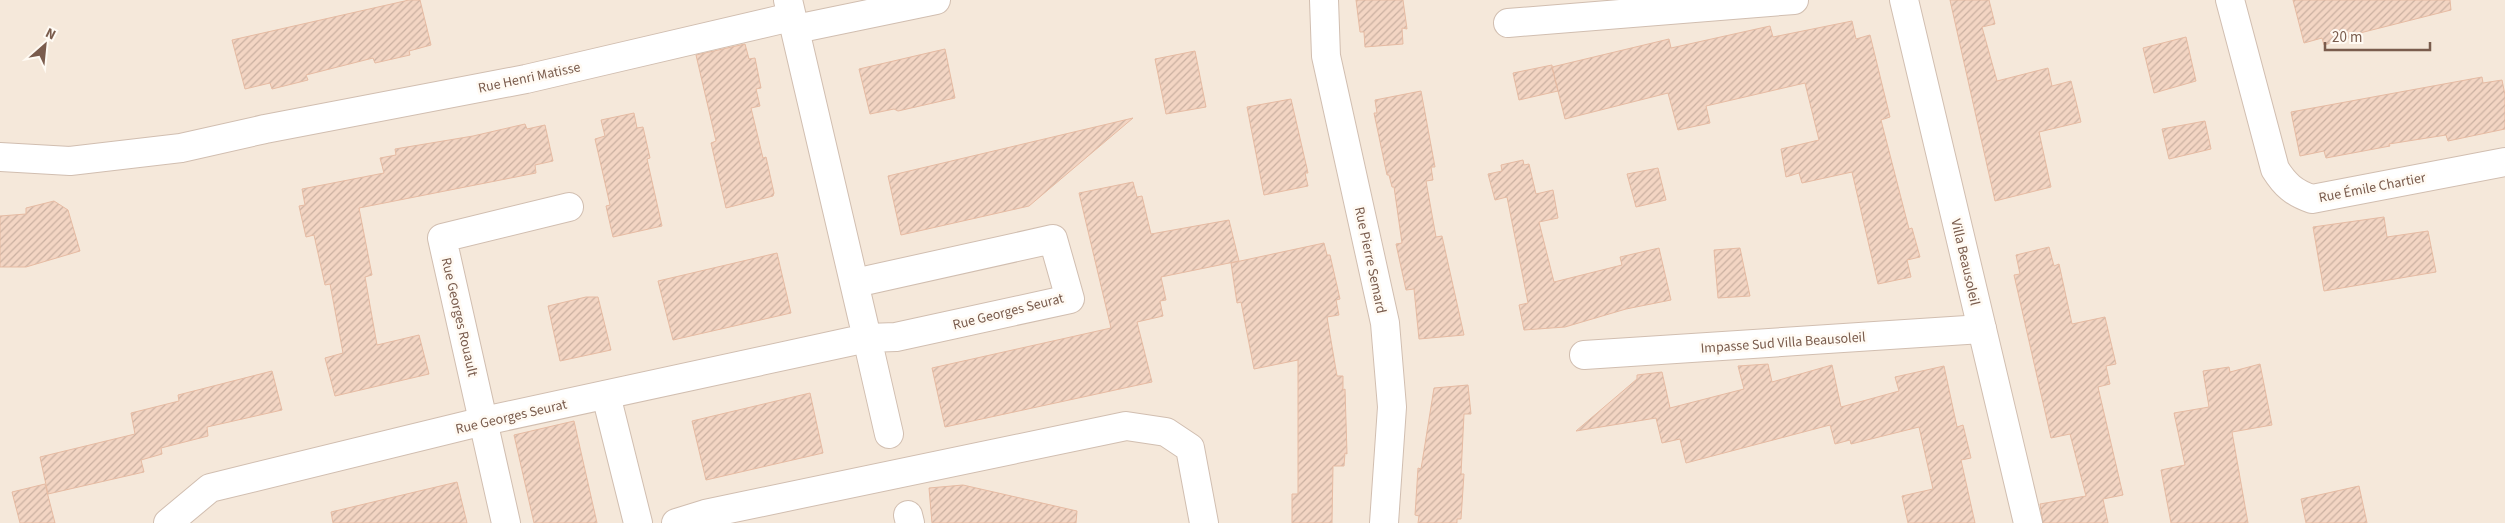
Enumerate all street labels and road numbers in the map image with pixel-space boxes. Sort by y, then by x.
street label: Rue Henri Matisse [476,57,582,99]
street label: Rue Émile Chartier [2317,168,2428,208]
street label: Rue Pierre Semard [1349,205,1391,315]
street label: Villa Beausoleil [1945,217,1985,308]
street label: Rue Georges Rouault [436,256,483,379]
street label: Rue Georges Seurat [951,288,1066,335]
street label: Impasse Sud Villa Beausoleil [1700,327,1867,359]
street label: Rue Georges Seurat [454,394,569,440]

